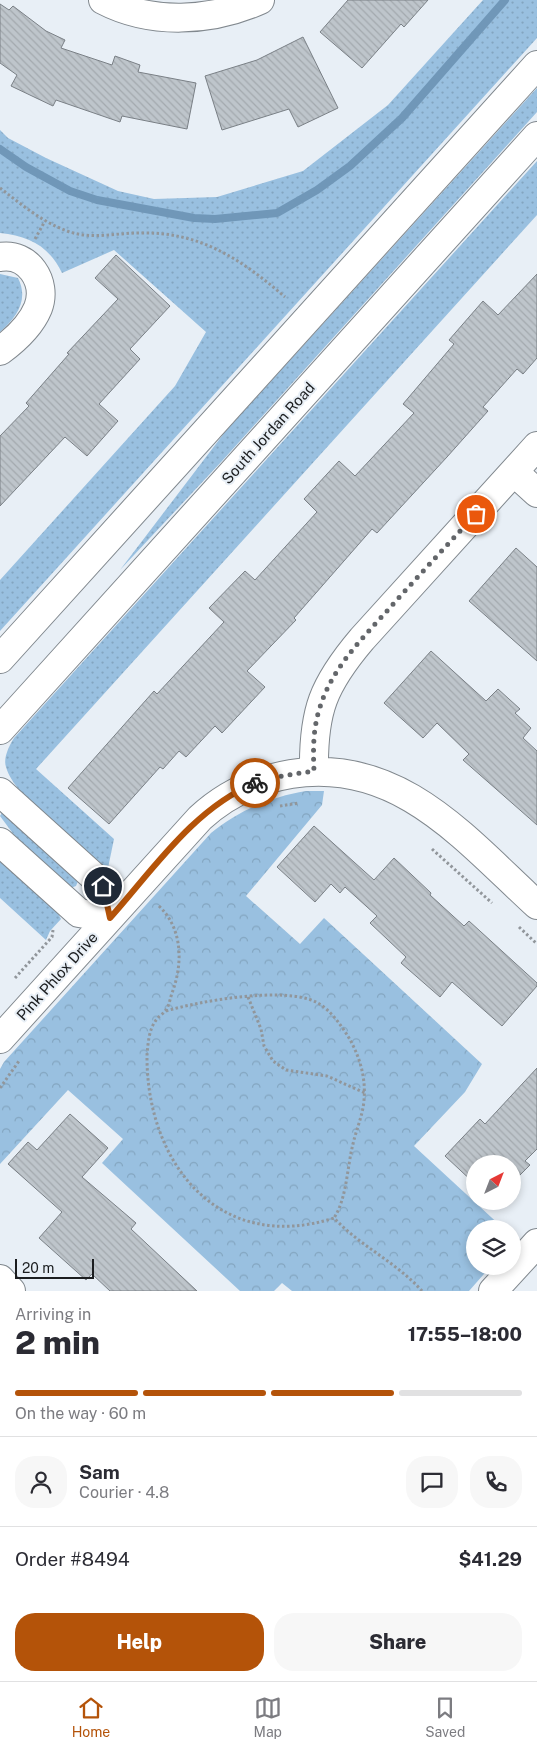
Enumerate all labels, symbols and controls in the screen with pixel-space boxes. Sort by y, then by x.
street label: South Jordan Road [218,379,318,487]
pin [455,493,497,535]
icon: bag [462,500,490,528]
courier [230,758,280,808]
icon: bike [241,769,269,797]
pin [82,865,124,907]
icon: home [89,872,117,900]
street label: Pink Phlox Drive [13,929,101,1023]
north arrow [466,1155,521,1210]
map controls [466,1155,521,1275]
button: layers [466,1220,521,1275]
scale bar [15,1256,94,1279]
text: 20 m [22,1260,54,1276]
text: Arriving in [15,1305,91,1324]
text: 17:55–18:00 [408,1323,522,1345]
text: 2 min [15,1324,100,1361]
text: On the way · 60 m [15,1404,146,1423]
button: person [15,1456,67,1508]
button: chat [406,1456,458,1508]
button: phone [470,1456,522,1508]
text: Sam [79,1461,120,1483]
text: Courier · 4.8 [79,1483,169,1502]
text: Order #8494 [15,1548,130,1570]
text: $41.29 [458,1548,522,1570]
button: Help [15,1613,264,1671]
button: Share [274,1613,522,1671]
tab: Home [72,1694,110,1740]
tab: Map [254,1694,282,1740]
tab: Saved [425,1694,465,1740]

